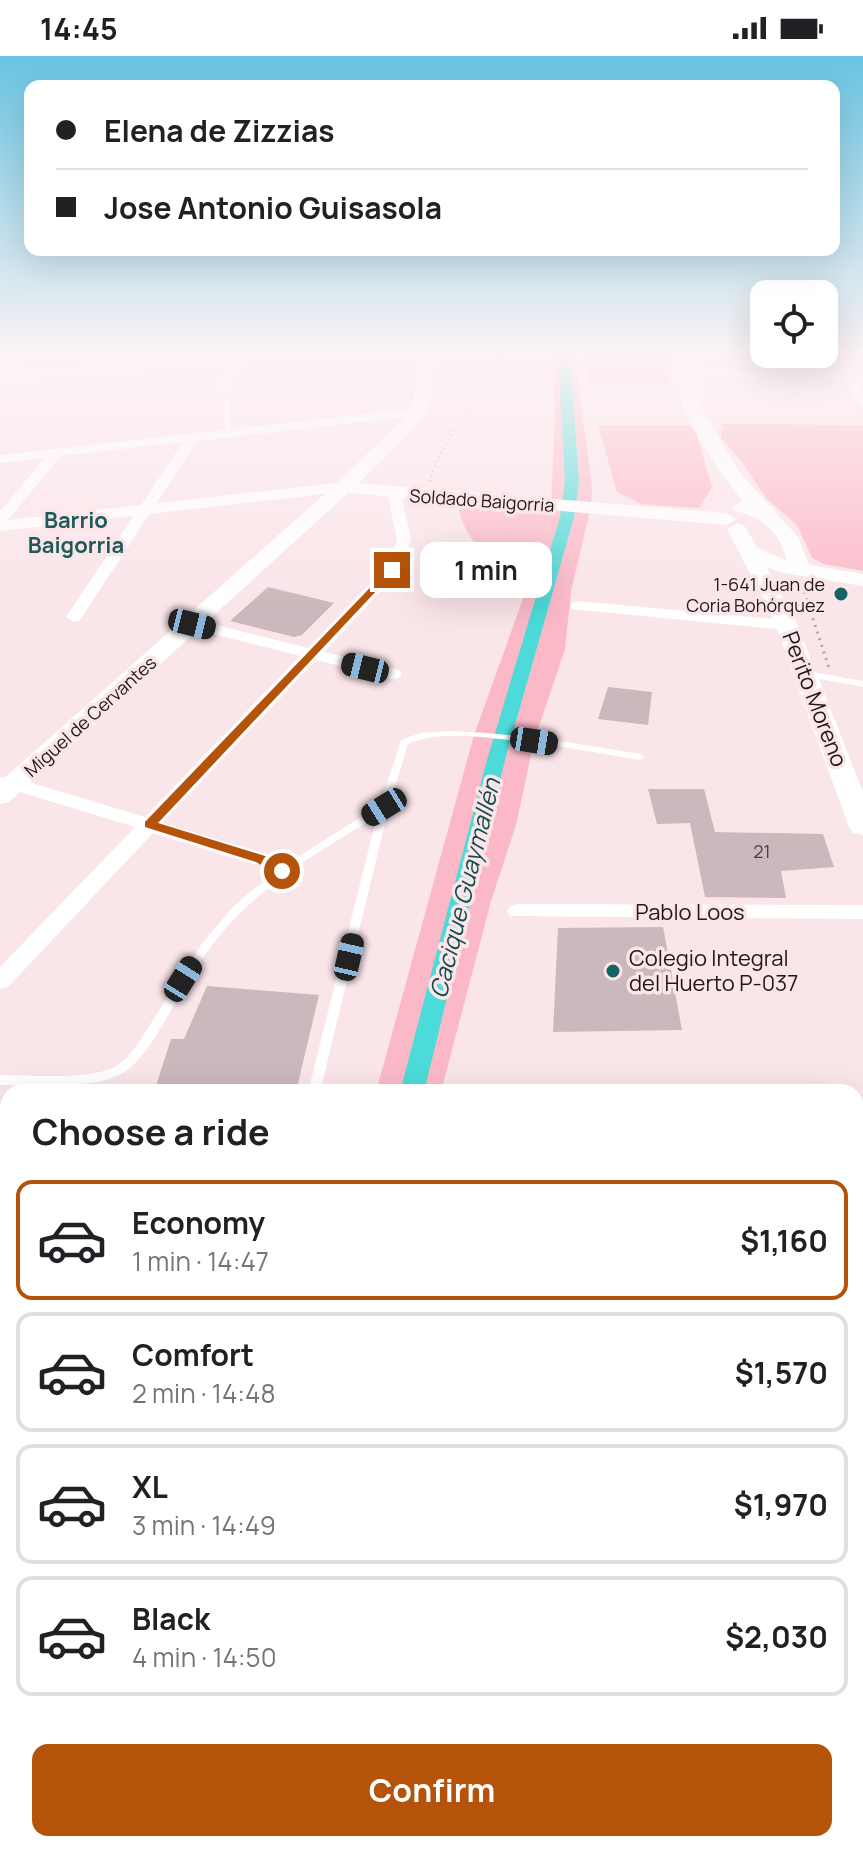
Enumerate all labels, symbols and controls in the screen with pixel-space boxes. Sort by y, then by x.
text: 14:45 [40,8,118,49]
text: Elena de Zizzias [104,110,334,151]
text: Jose Antonio Guisasola [104,187,442,228]
map controls [750,280,838,368]
button: locate [750,280,838,368]
street label: Soldado Baigorria [409,483,555,517]
district label: Barrio Baigorria [28,505,124,560]
callout: 1 min [420,542,552,598]
route end [374,552,410,588]
text: 1 min [454,552,518,588]
place label: 1-641 Juan de Coria Bohórquez [686,572,825,617]
marker: 1-641 Juan de Coria Bohórquez [832,585,850,603]
car [166,607,218,641]
street label: Perito Moreno [775,627,855,771]
street label: Miguel de Cervantes [19,650,161,782]
car [339,651,391,685]
car [508,725,560,757]
water label: Cacique Guaymallén [421,774,507,1001]
car [357,784,411,830]
house number: 21 [753,839,771,863]
route start [264,853,300,889]
street label: Pablo Loos [635,897,745,927]
car [332,931,366,983]
place label: Colegio Integral del Huerto P-037 [629,943,798,998]
car [160,952,206,1006]
marker: Colegio Integral del Huerto P-037 [604,962,622,980]
text: Choose a ride [32,1107,270,1156]
text: Economy [132,1202,265,1243]
icon: car [36,1204,108,1276]
text: $1,160 [740,1220,828,1261]
text: 1 min · 14:47 [132,1243,269,1279]
text: Comfort [132,1334,254,1375]
icon: car [36,1336,108,1408]
text: $1,570 [735,1352,828,1393]
text: 2 min · 14:48 [132,1375,276,1411]
text: XL [132,1466,168,1507]
icon: car [36,1468,108,1540]
text: $1,970 [734,1484,828,1525]
text: 3 min · 14:49 [132,1507,276,1543]
text: Black [132,1598,210,1639]
icon: car [36,1600,108,1672]
text: $2,030 [725,1616,828,1657]
text: 4 min · 14:50 [132,1639,277,1675]
button: Confirm [32,1744,832,1836]

